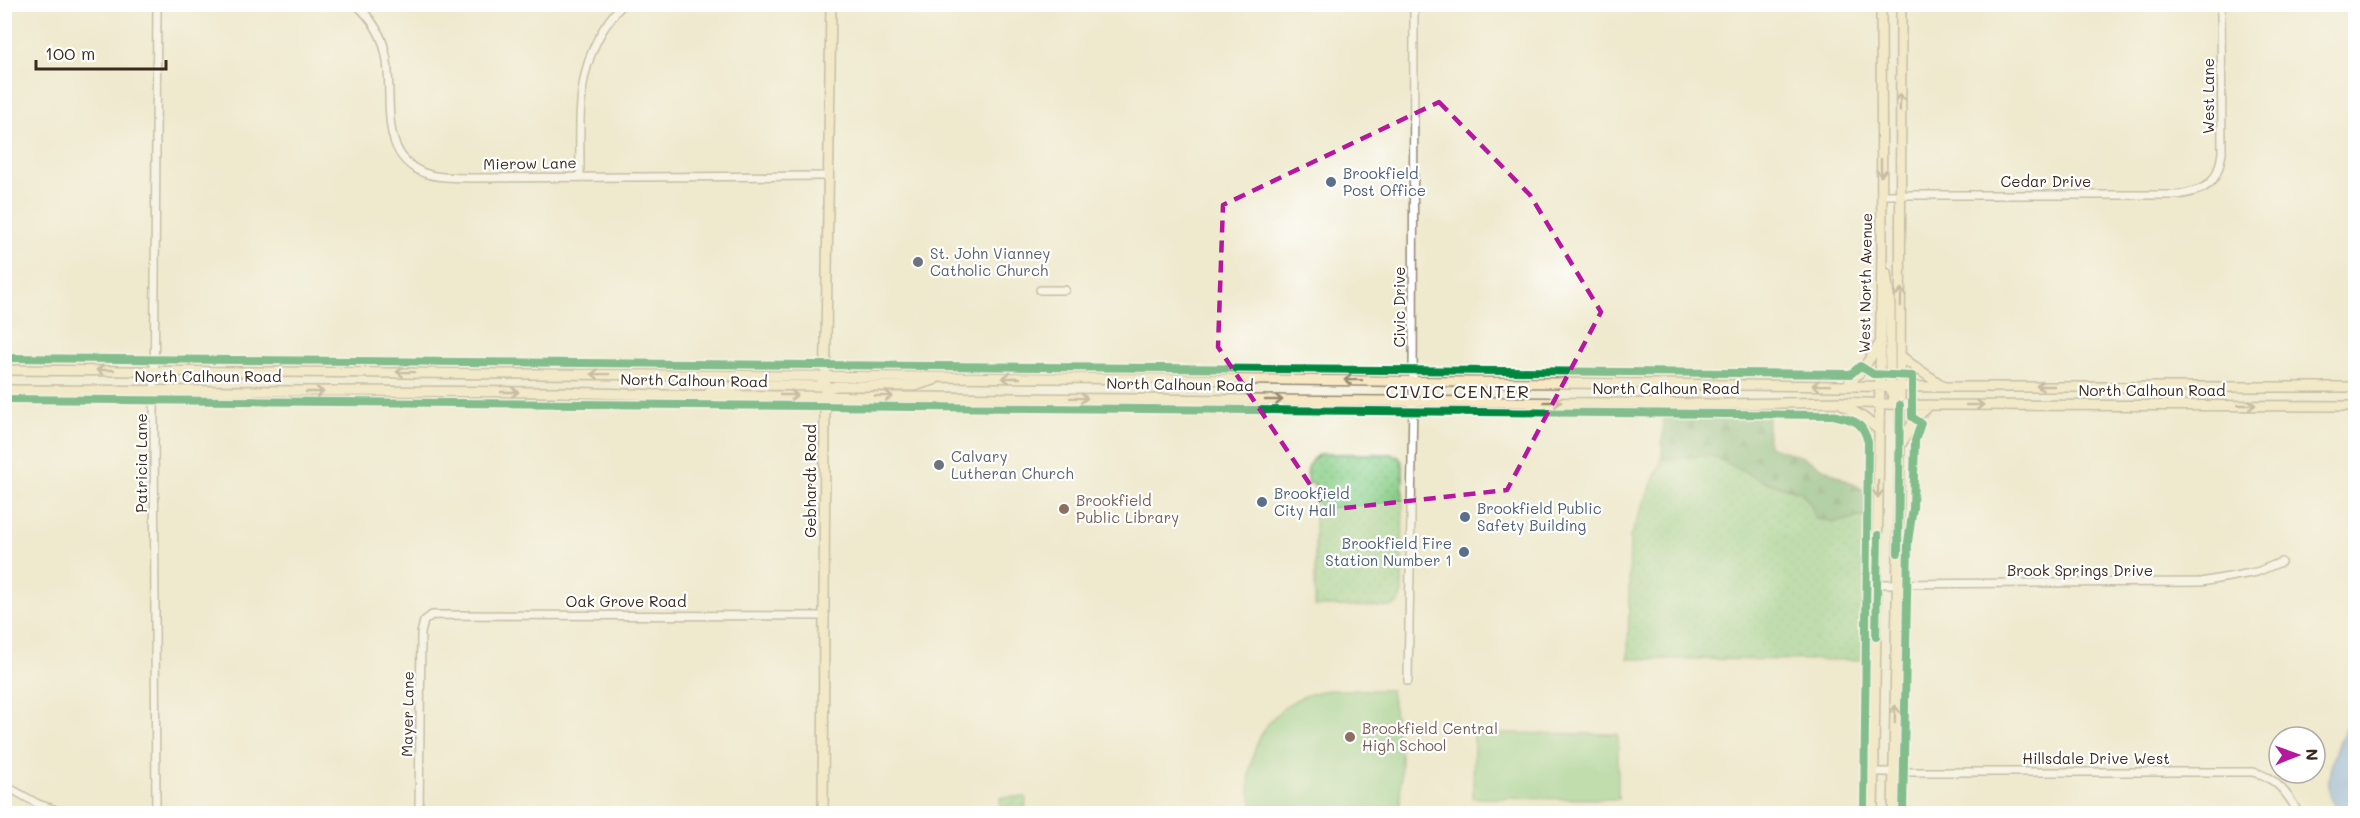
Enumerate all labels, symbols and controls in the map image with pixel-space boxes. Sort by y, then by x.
scale bar [36,33,166,71]
text: 100 m [45,41,95,65]
street label: West Lane [2198,58,2218,134]
one-way arrow [1895,92,1906,112]
street label: Mierow Lane [483,152,577,174]
one-way arrow [1875,157,1887,177]
place label: Brookfield Post Office [1343,163,1426,200]
street label: Cedar Drive [2001,171,2091,191]
marker: Brookfield Post Office [1324,175,1338,189]
street label: West North Avenue [1854,213,1876,353]
place label: St. John Vianney Catholic Church [930,243,1050,280]
marker: St. John Vianney Catholic Church [911,255,925,269]
street label: Civic Drive [1389,266,1409,348]
one-way arrow [1895,287,1907,307]
one-way arrow [96,364,116,376]
street label: North Calhoun Road [134,366,282,386]
one-way arrow [396,367,416,378]
one-way arrow [591,368,611,380]
street label: North Calhoun Road [620,369,768,391]
one-way arrow [1001,372,1021,384]
street label: North Calhoun Road [1106,373,1254,395]
one-way arrow [1343,374,1363,386]
street label: North Calhoun Road [1592,378,1740,398]
district label: CIVIC CENTER [1385,379,1531,403]
one-way arrow [1811,379,1831,391]
one-way arrow [2036,380,2056,392]
street label: North Calhoun Road [2078,380,2226,400]
one-way arrow [304,386,324,398]
one-way arrow [499,386,519,398]
one-way arrow [778,389,798,401]
one-way arrow [874,390,894,402]
one-way arrow [1069,393,1089,404]
one-way arrow [1264,394,1284,406]
one-way arrow [1543,396,1563,408]
one-way arrow [1965,399,1985,411]
one-way arrow [2237,399,2257,411]
street label: Patricia Lane [131,413,151,513]
street label: Gebhardt Road [800,424,820,538]
place label: Calvary Lutheran Church [951,446,1074,483]
marker: Calvary Lutheran Church [932,458,946,472]
one-way arrow [1872,478,1884,498]
place label: Brookfield City Hall [1274,483,1350,520]
place label: Brookfield Public Library [1076,490,1179,527]
marker: Brookfield City Hall [1255,495,1269,509]
place label: Brookfield Public Safety Building [1477,498,1602,535]
marker: Brookfield Public Library [1057,502,1071,516]
marker: Brookfield Public Safety Building [1458,510,1472,524]
place label: Brookfield Fire Station Number 1 [1325,533,1452,570]
marker: Brookfield Fire Station Number 1 [1457,545,1471,559]
street label: Brook Springs Drive [2007,560,2153,580]
street label: Oak Grove Road [566,591,686,611]
street label: Mayer Lane [396,671,418,757]
one-way arrow [1890,705,1901,725]
place label: Brookfield Central High School [1362,718,1498,755]
north arrow [2267,725,2327,785]
marker: Brookfield Central High School [1343,730,1357,744]
street label: Hillsdale Drive West [2022,748,2170,768]
text: N [2302,748,2323,761]

